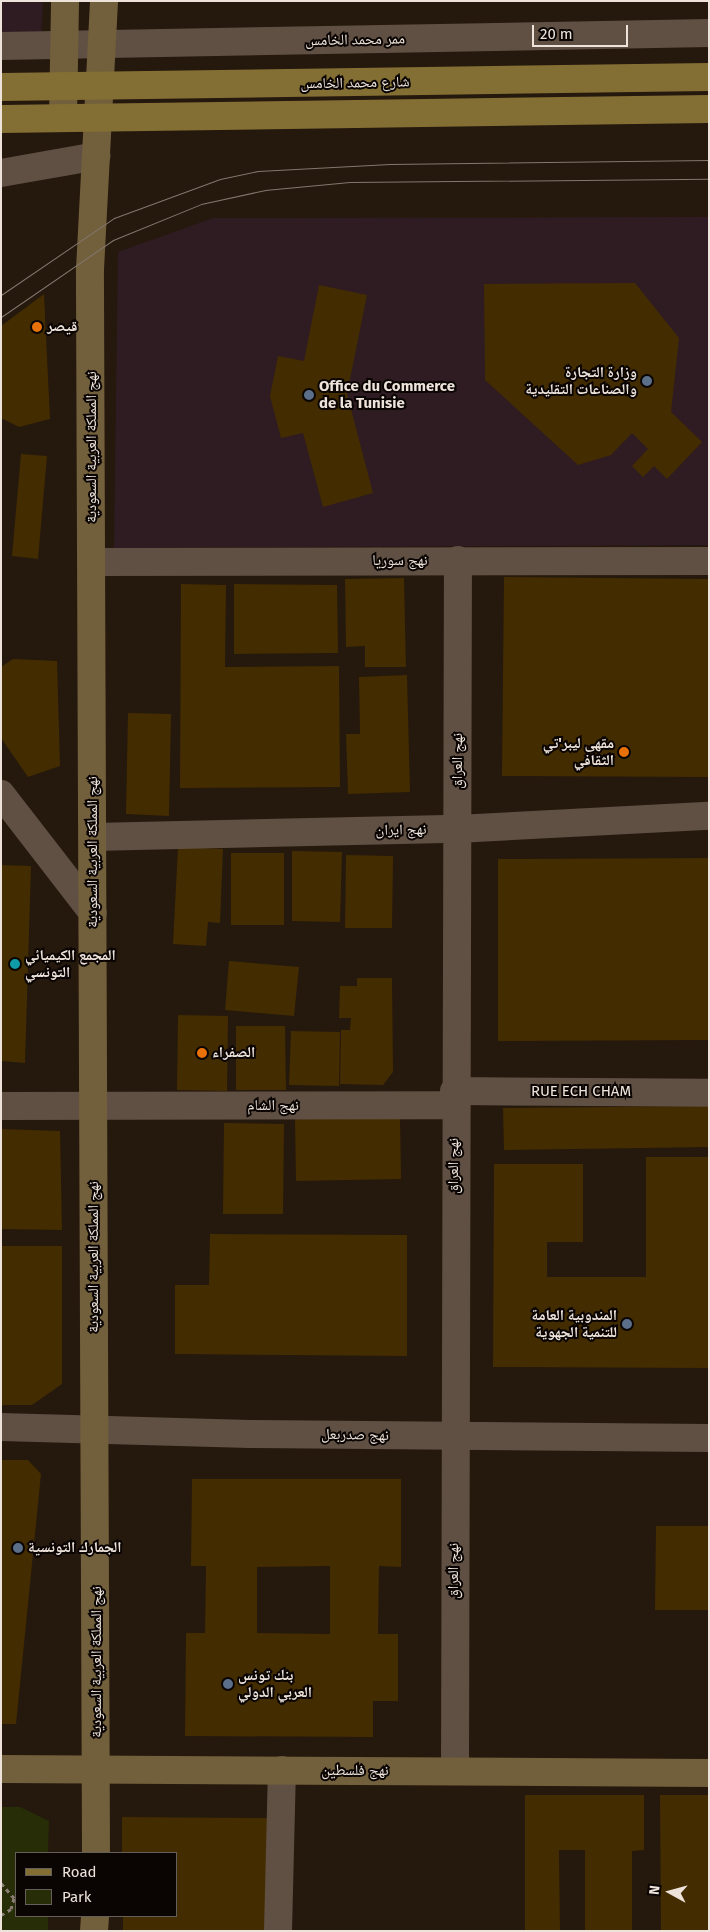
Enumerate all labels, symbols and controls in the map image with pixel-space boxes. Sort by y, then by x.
scale bar [535,15,631,47]
text: 20 m [540,25,573,43]
street label: ممر محمد الخامس [305,30,405,50]
street label: شارع محمد الخامس [300,73,410,93]
place label: قيصر [47,318,77,336]
marker: قيصر [31,321,43,333]
place label: وزارة التجارة والصناعات التقليدية [525,363,637,398]
street label: نهج المملكة العربية السعودية [83,371,101,523]
marker: وزارة التجارة والصناعات التقليدية [641,375,653,387]
place label: Office du Commerce de la Tunisie [319,377,455,412]
marker: Office du Commerce de la Tunisie [303,389,315,401]
street label: نهج سوريا [372,552,428,570]
street label: نهج العراق [449,733,467,789]
place label: مقهى ليبر'تي الثقافي [543,734,614,769]
marker: مقهى ليبر'تي الثقافي [618,746,630,758]
street label: نهج المملكة العربية السعودية [84,776,102,928]
street label: نهج ايران [375,821,427,839]
place label: المجمع الكيميائي التونسي [25,946,116,981]
marker: المجمع الكيميائي التونسي [9,958,21,970]
place label: الصفراء [212,1044,255,1062]
marker: الصفراء [196,1047,208,1059]
street label: RUE ECH CHAM [531,1083,631,1101]
street label: نهج الشام [247,1097,299,1115]
street label: نهج العراق [445,1138,463,1194]
street label: نهج المملكة العربية السعودية [85,1181,103,1333]
place label: المندوبية العامة للتنمية الجهوية [531,1306,617,1341]
marker: المندوبية العامة للتنمية الجهوية [621,1318,633,1330]
street label: نهج صدربعل [321,1425,389,1445]
place label: الجمارك التونسية [28,1539,122,1557]
marker: الجمارك التونسية [12,1542,24,1554]
street label: نهج العراق [445,1543,463,1599]
street label: نهج المملكة العربية السعودية [88,1586,106,1738]
place label: بنك تونس العربي الدولي [238,1666,312,1701]
marker: بنك تونس العربي الدولي [222,1678,234,1690]
street label: نهج فلسطين [321,1762,389,1780]
legend [15,1852,178,1917]
text: Road [62,1863,97,1881]
north arrow [645,1867,695,1917]
text: N [646,1884,664,1896]
text: Park [62,1888,92,1906]

